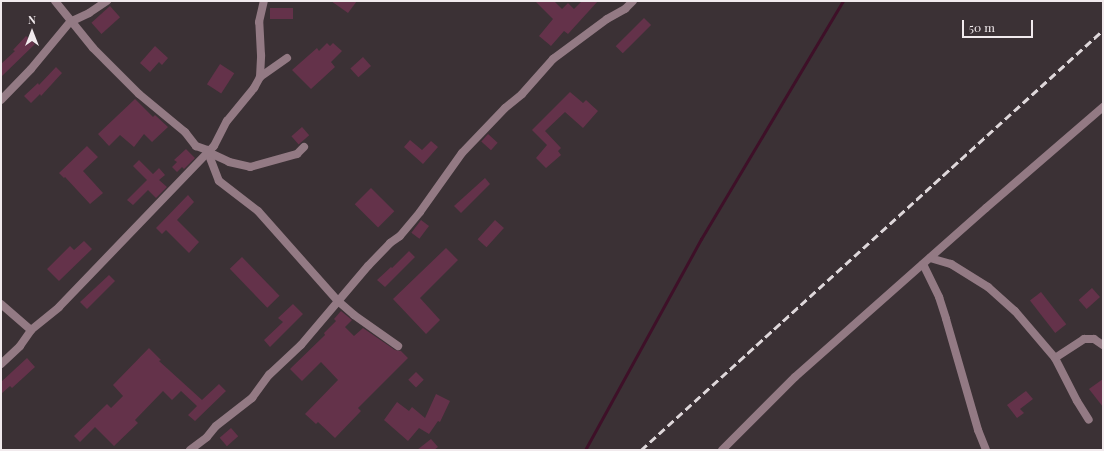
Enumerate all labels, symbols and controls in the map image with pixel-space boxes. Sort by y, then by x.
north arrow [12,12,52,52]
text: N [28,12,36,27]
scale bar [964,12,1035,38]
text: 50 m [969,19,995,35]

